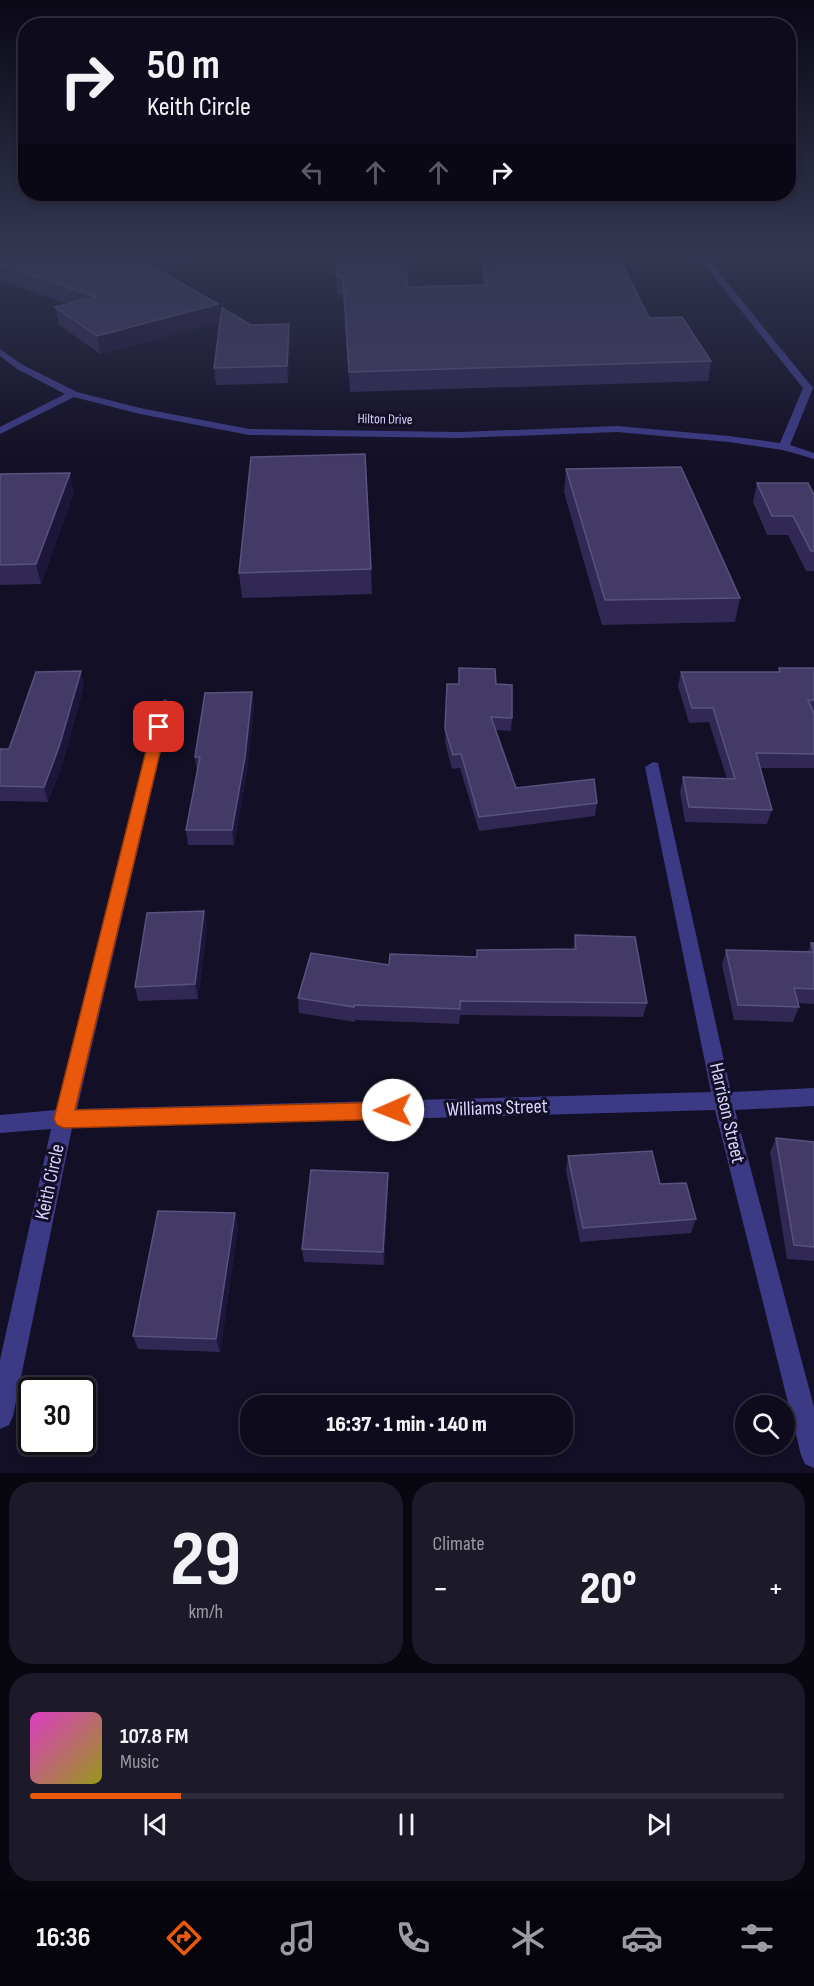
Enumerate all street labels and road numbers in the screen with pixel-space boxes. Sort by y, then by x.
street label: Hilton Drive [357,410,413,428]
street label: Harrison Street [704,1060,750,1166]
street label: Williams Street [446,1094,548,1122]
street label: Keith Circle [30,1142,70,1222]

